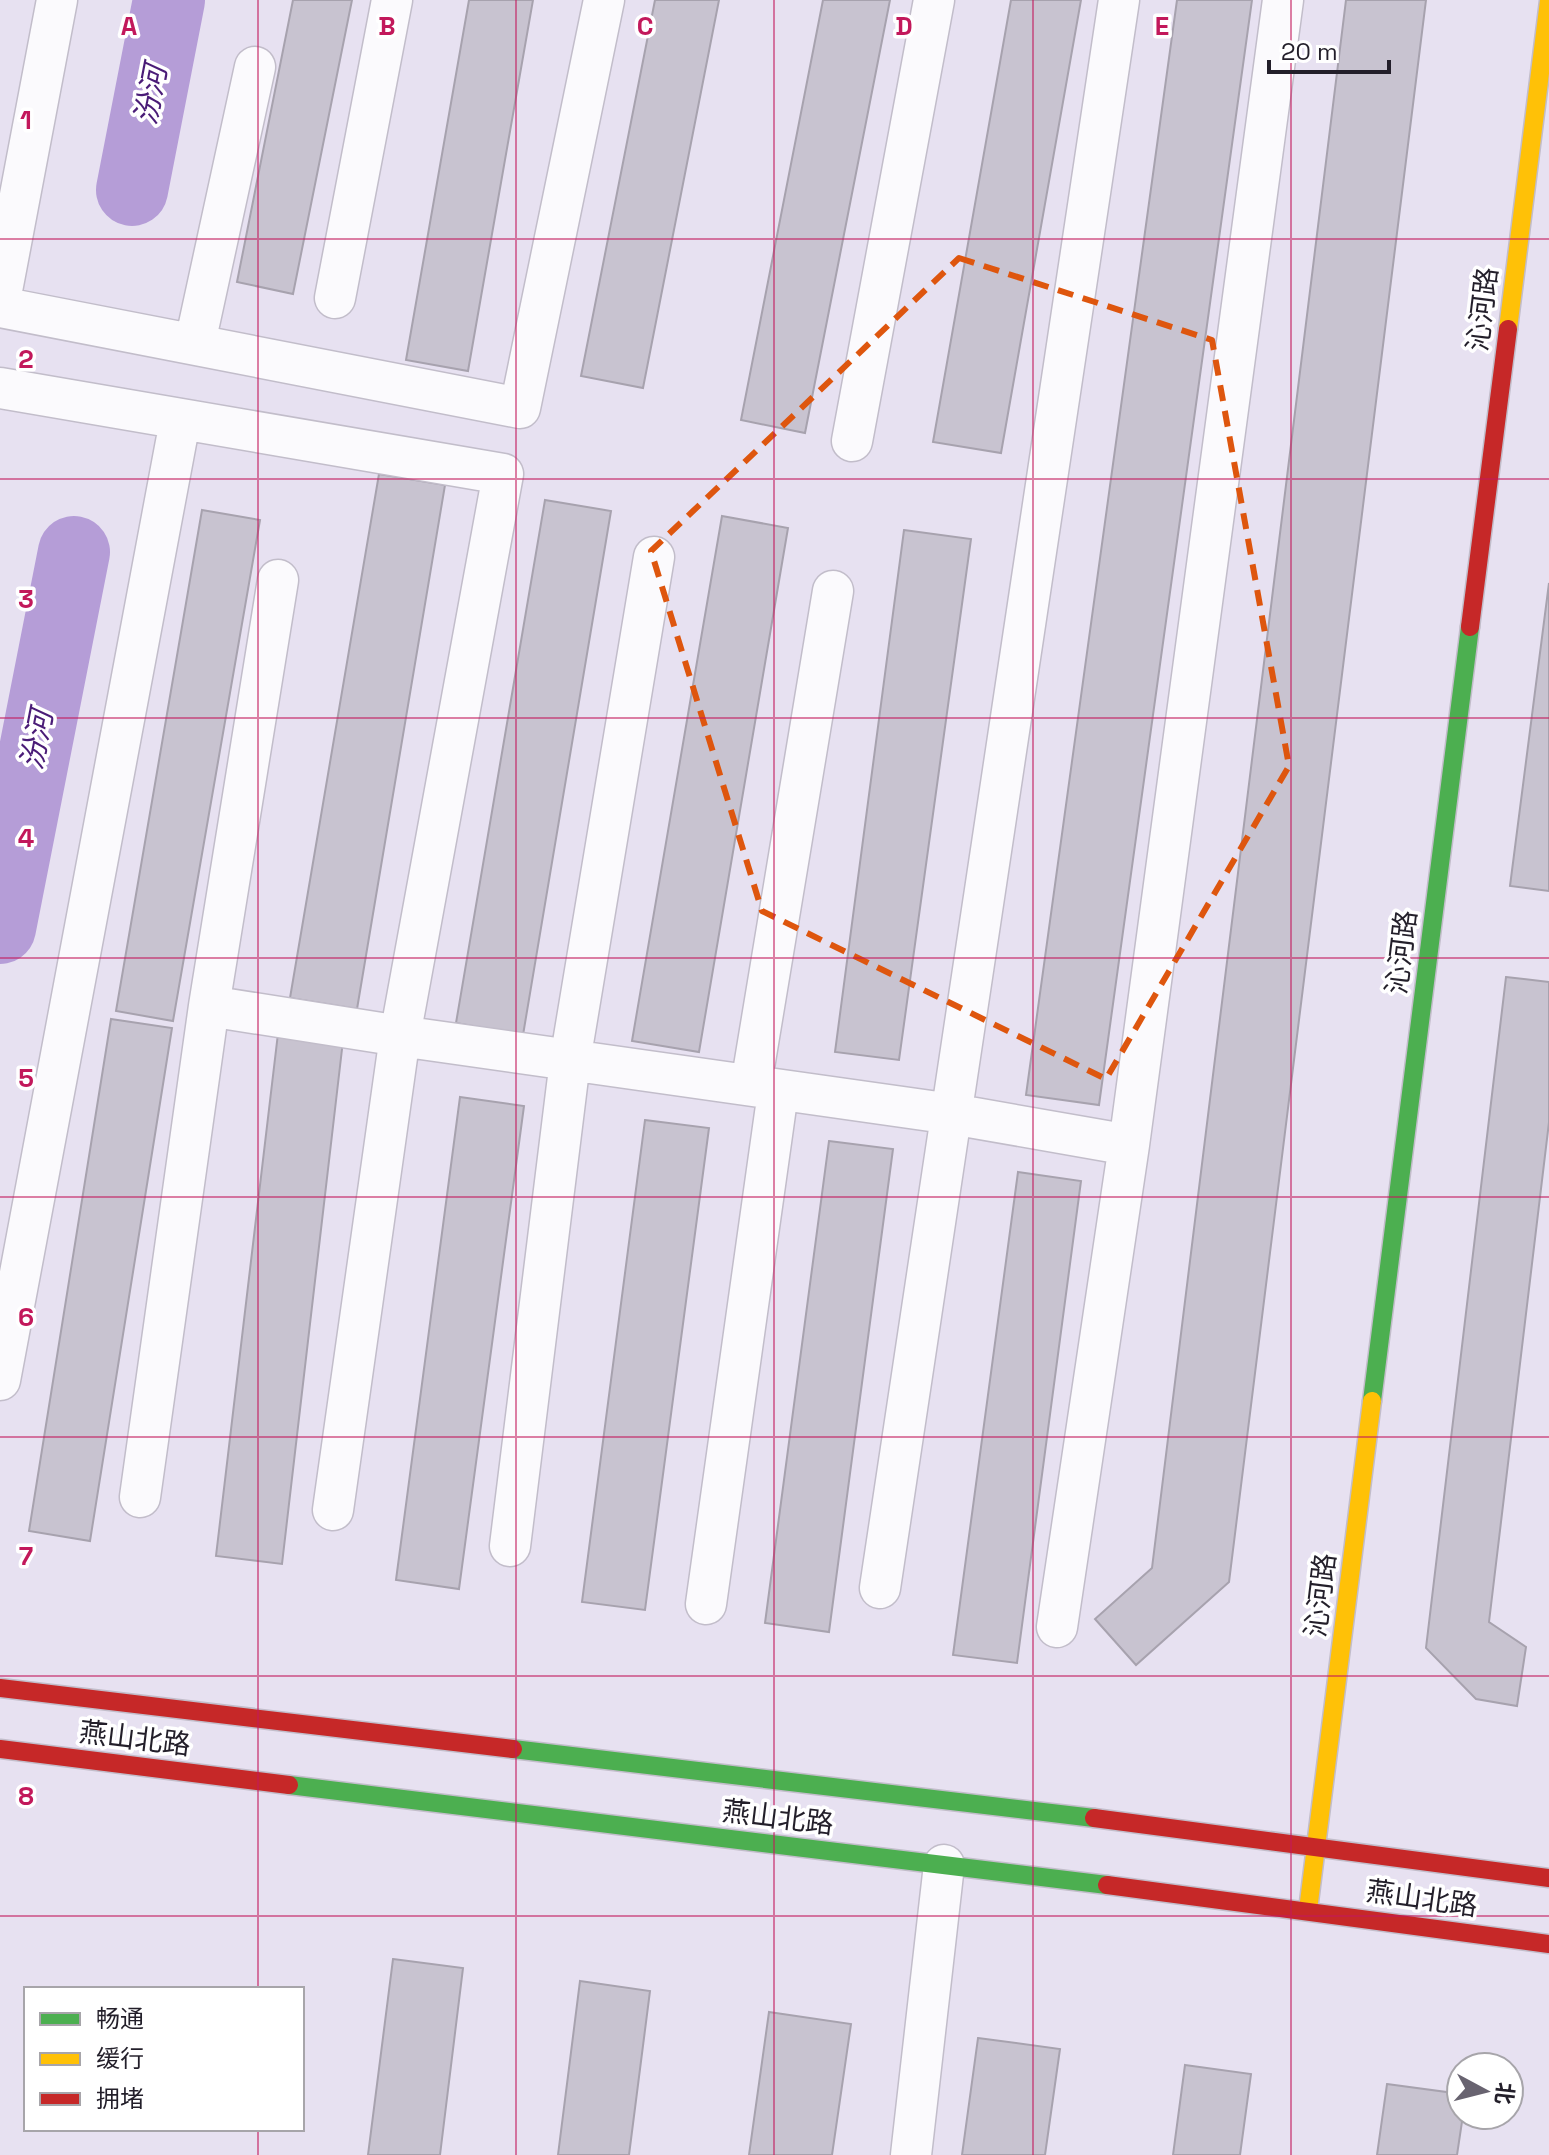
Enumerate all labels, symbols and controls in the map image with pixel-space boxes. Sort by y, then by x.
text: A [121,9,138,43]
text: B [378,9,396,43]
text: C [637,9,653,43]
text: D [895,9,913,43]
text: E [1155,9,1169,43]
scale bar [1269,24,1389,74]
text: 20 m [1281,36,1338,67]
water label: 汾河 [126,57,176,128]
text: 1 [20,103,32,137]
street label: 沁河路 [1459,265,1505,353]
text: 2 [18,342,34,376]
text: 3 [18,582,34,616]
water label: 汾河 [12,702,62,773]
text: 4 [18,821,34,855]
street label: 沁河路 [1378,908,1424,996]
text: 5 [18,1061,34,1095]
text: 6 [18,1300,34,1334]
text: 7 [19,1539,33,1573]
street label: 沁河路 [1297,1551,1343,1639]
street label: 燕山北路 [77,1713,193,1763]
text: 8 [18,1779,34,1813]
street label: 燕山北路 [720,1792,836,1842]
street label: 燕山北路 [1364,1872,1480,1924]
legend [24,1987,304,2131]
text: 畅通 [96,2003,144,2034]
text: 缓行 [96,2043,144,2074]
north arrow [1445,2051,1525,2131]
text: 北 [1490,2081,1520,2106]
text: 拥堵 [96,2083,144,2114]

